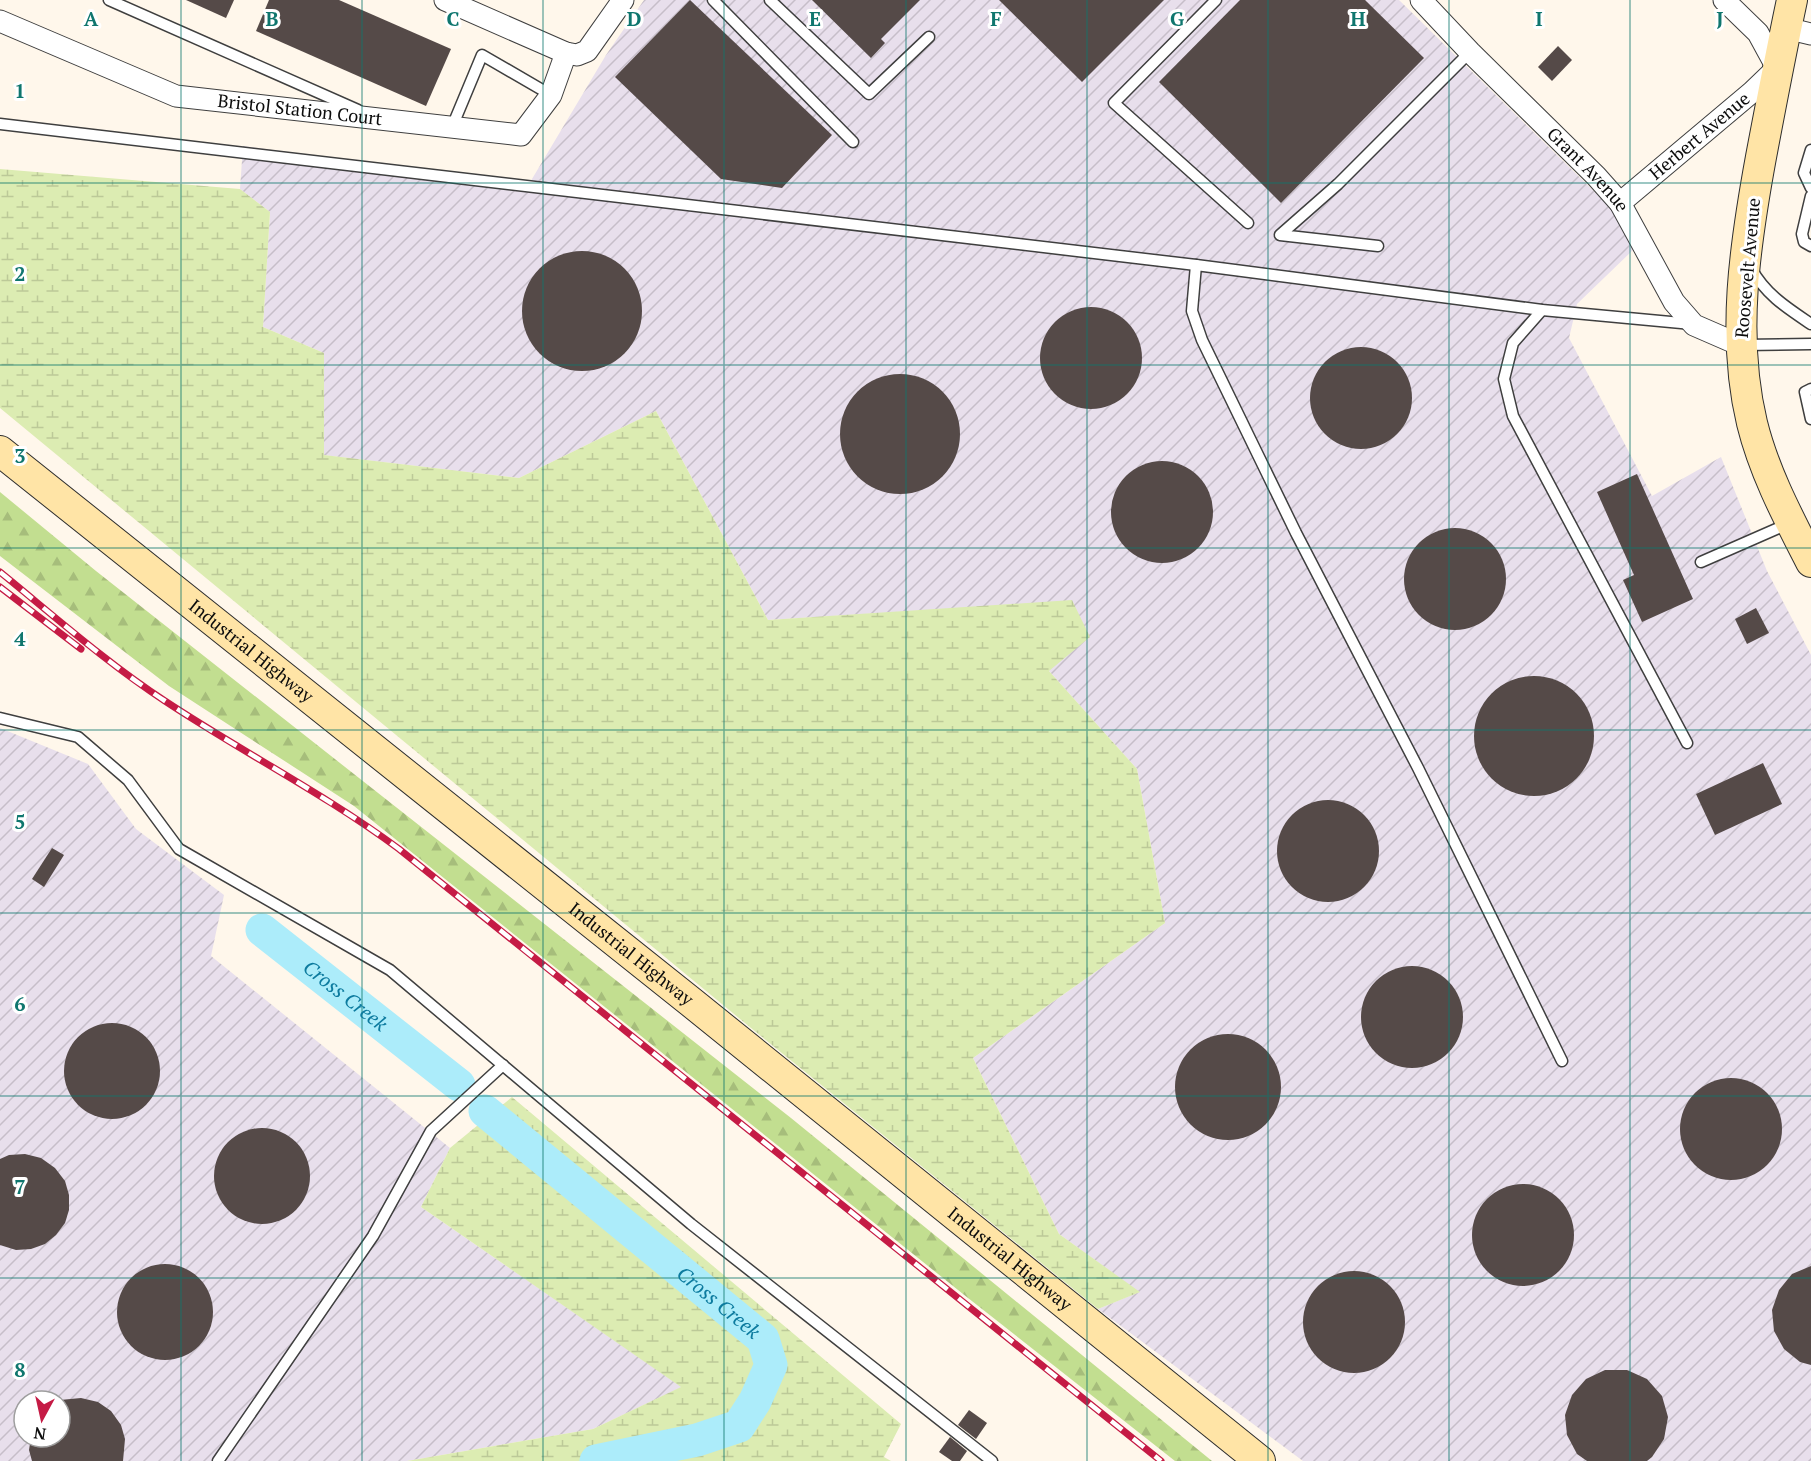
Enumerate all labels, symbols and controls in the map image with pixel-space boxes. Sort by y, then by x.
text: A [84,5,99,32]
text: B [266,5,279,32]
text: C [446,5,460,32]
text: D [627,5,641,32]
text: E [809,5,821,32]
text: F [990,5,1002,32]
text: G [1170,5,1184,32]
text: H [1350,5,1366,32]
text: I [1535,5,1543,32]
text: J [1716,5,1724,32]
text: 1 [14,77,26,104]
street label: Herbert Avenue [1644,86,1754,185]
street label: Bristol Station Court [217,88,384,130]
street label: Grant Avenue [1542,121,1635,215]
street label: Roosevelt Avenue [1729,197,1765,339]
text: 2 [14,260,26,287]
text: 3 [14,442,26,469]
street label: Industrial Highway [184,593,320,708]
text: 4 [14,625,26,652]
text: 5 [14,808,26,835]
street label: Industrial Highway [564,896,700,1011]
water label: Cross Creek [298,953,394,1037]
text: 6 [14,990,26,1017]
text: 7 [14,1173,26,1200]
street label: Industrial Highway [943,1201,1078,1316]
water label: Cross Creek [671,1260,767,1345]
text: 8 [14,1356,26,1383]
north arrow [12,1389,72,1449]
text: N [32,1422,47,1446]

